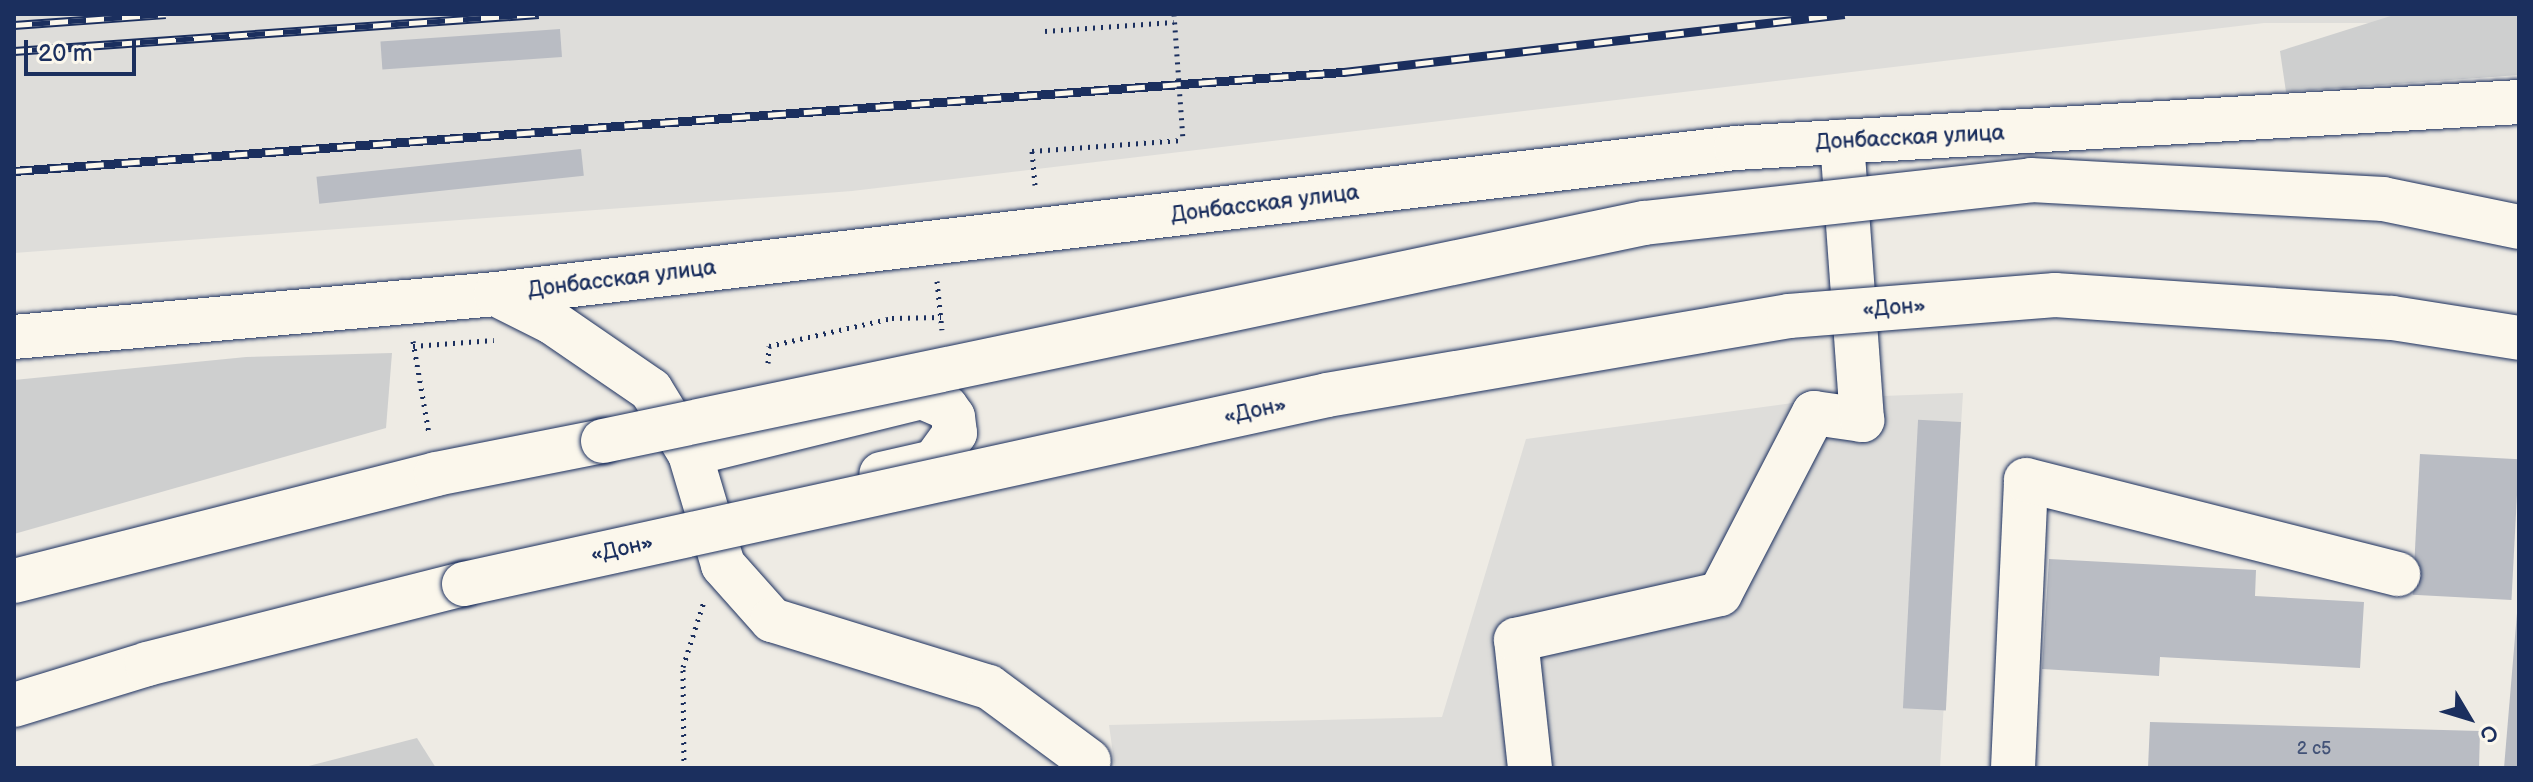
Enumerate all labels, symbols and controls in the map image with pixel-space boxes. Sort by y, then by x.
scale bar [28,24,140,74]
text: 20 m [38,39,93,68]
street label: Донбасская улица [1815,120,2005,156]
street label: Донбасская улица [1169,179,1361,229]
street label: Донбасская улица [526,254,718,304]
street label: «Дон» [1861,293,1927,323]
street label: «Дон» [1221,391,1289,431]
street label: «Дон» [588,529,656,569]
north arrow [2429,678,2509,758]
text: С [2473,719,2504,747]
house number: 2 с5 [2297,738,2331,760]

